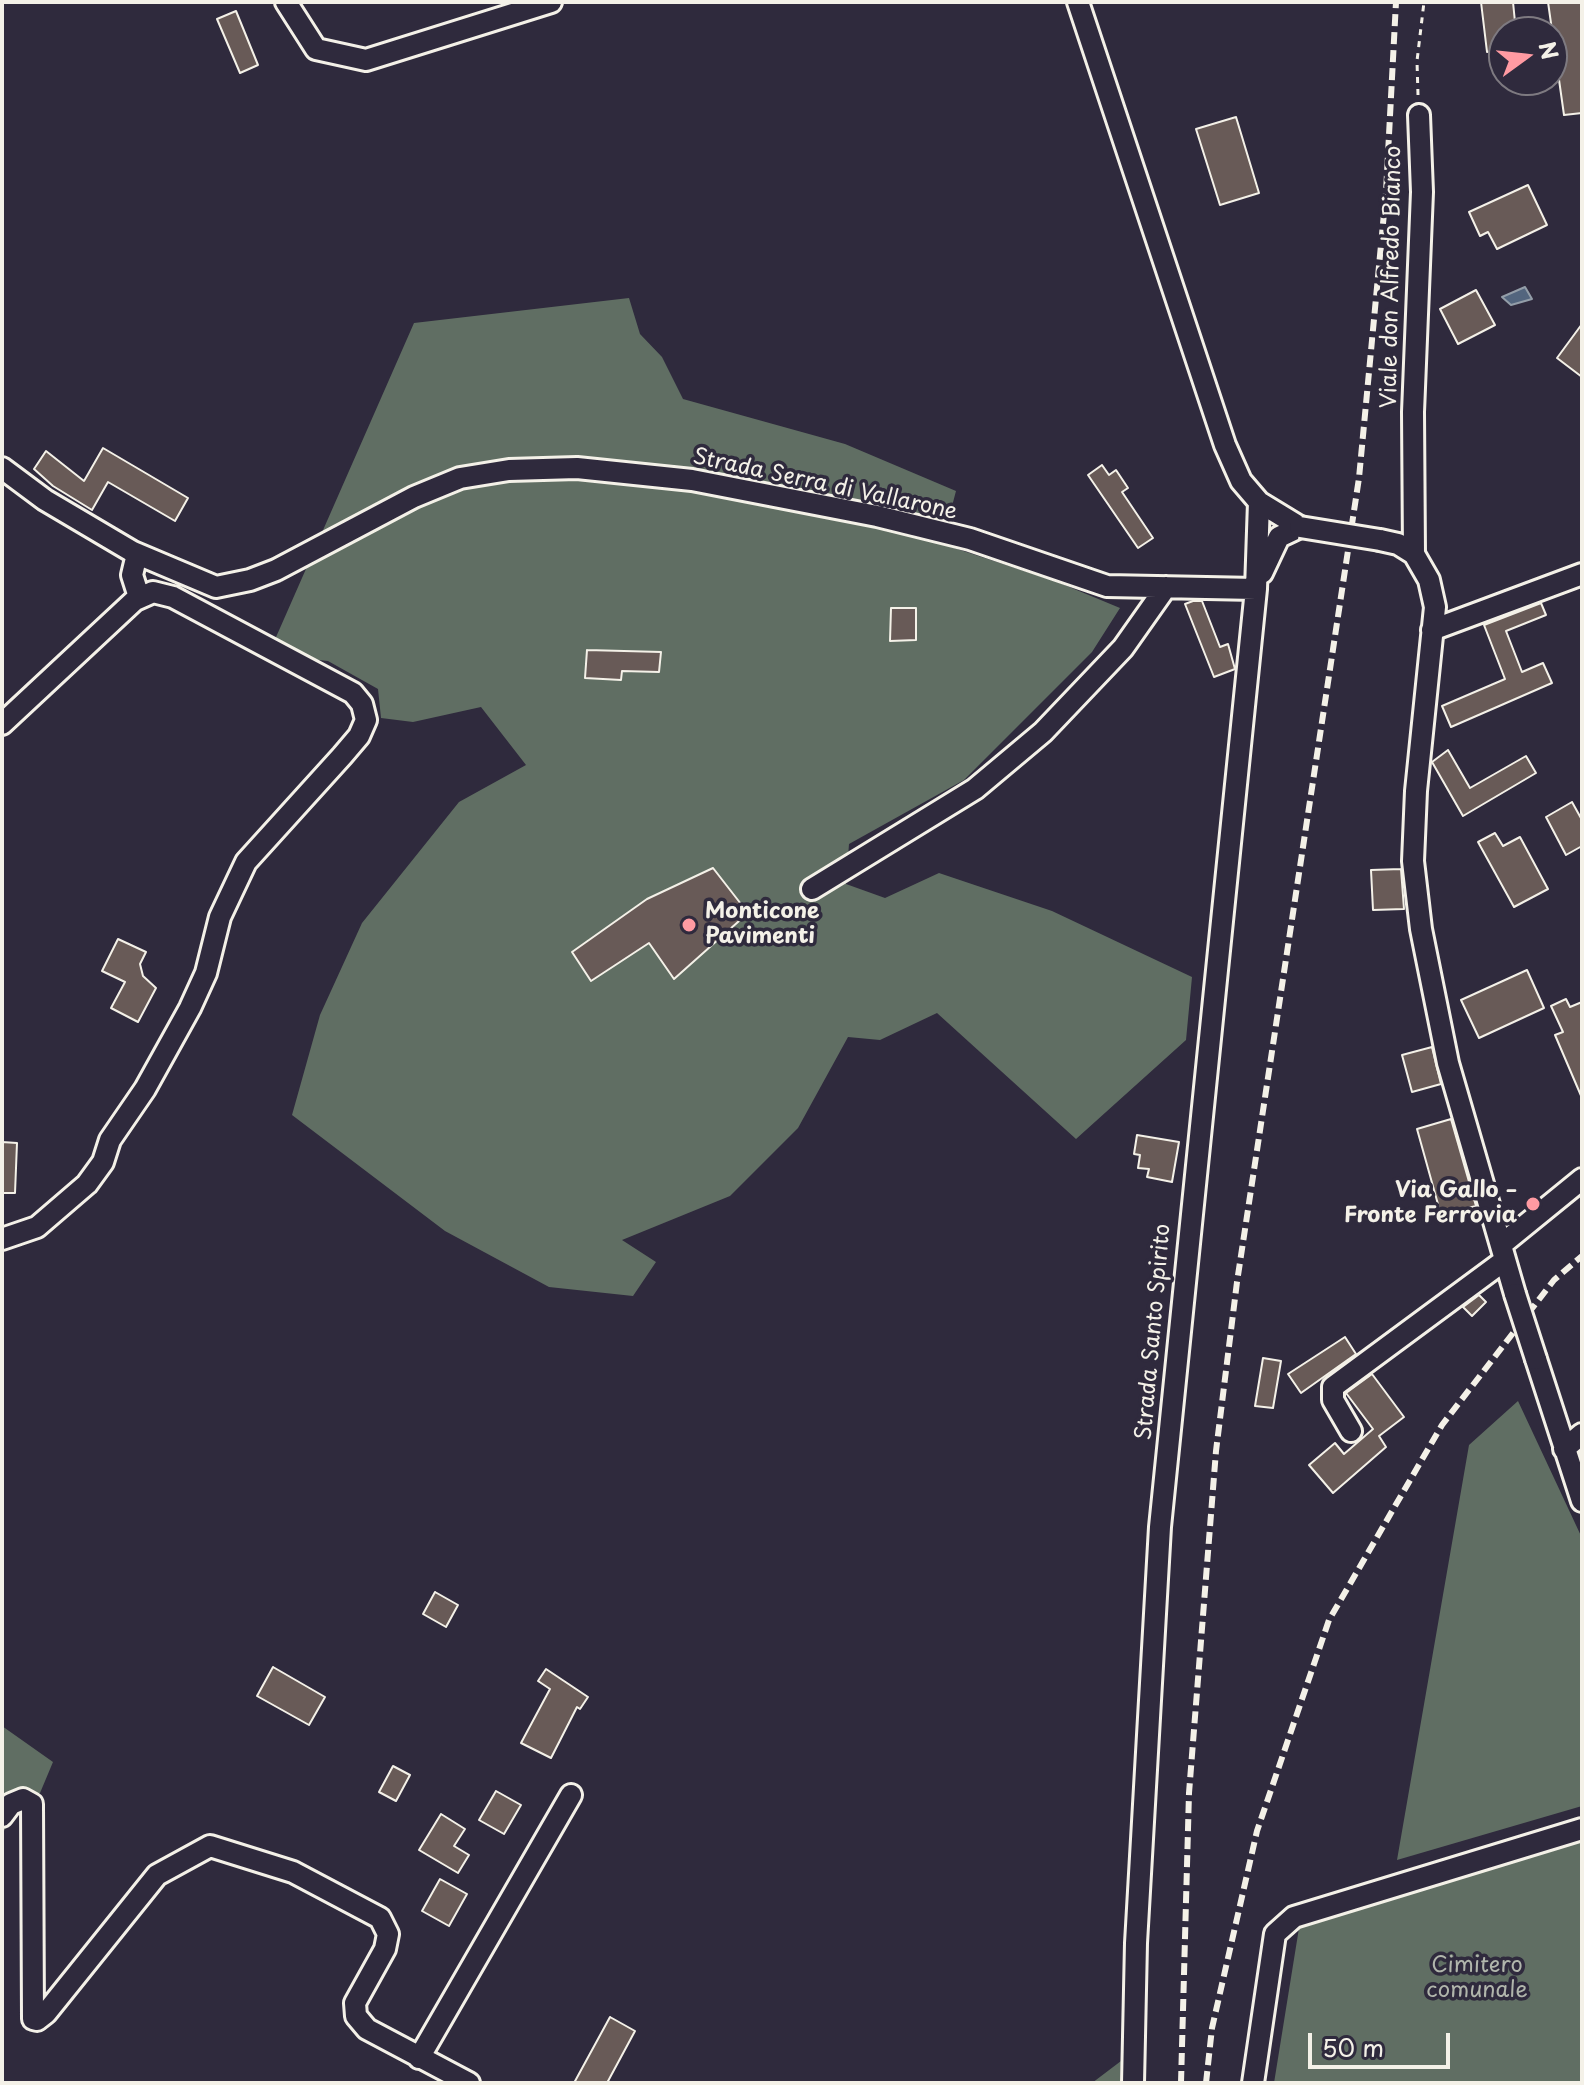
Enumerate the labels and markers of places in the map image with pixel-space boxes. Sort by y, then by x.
place label: Monticone Pavimenti [705,899,819,950]
marker: Monticone Pavimenti [680,916,698,934]
place label: Via Gallo – Fronte Ferrovia [1344,1178,1517,1230]
marker: Via Gallo – Fronte Ferrovia [1524,1195,1542,1213]

